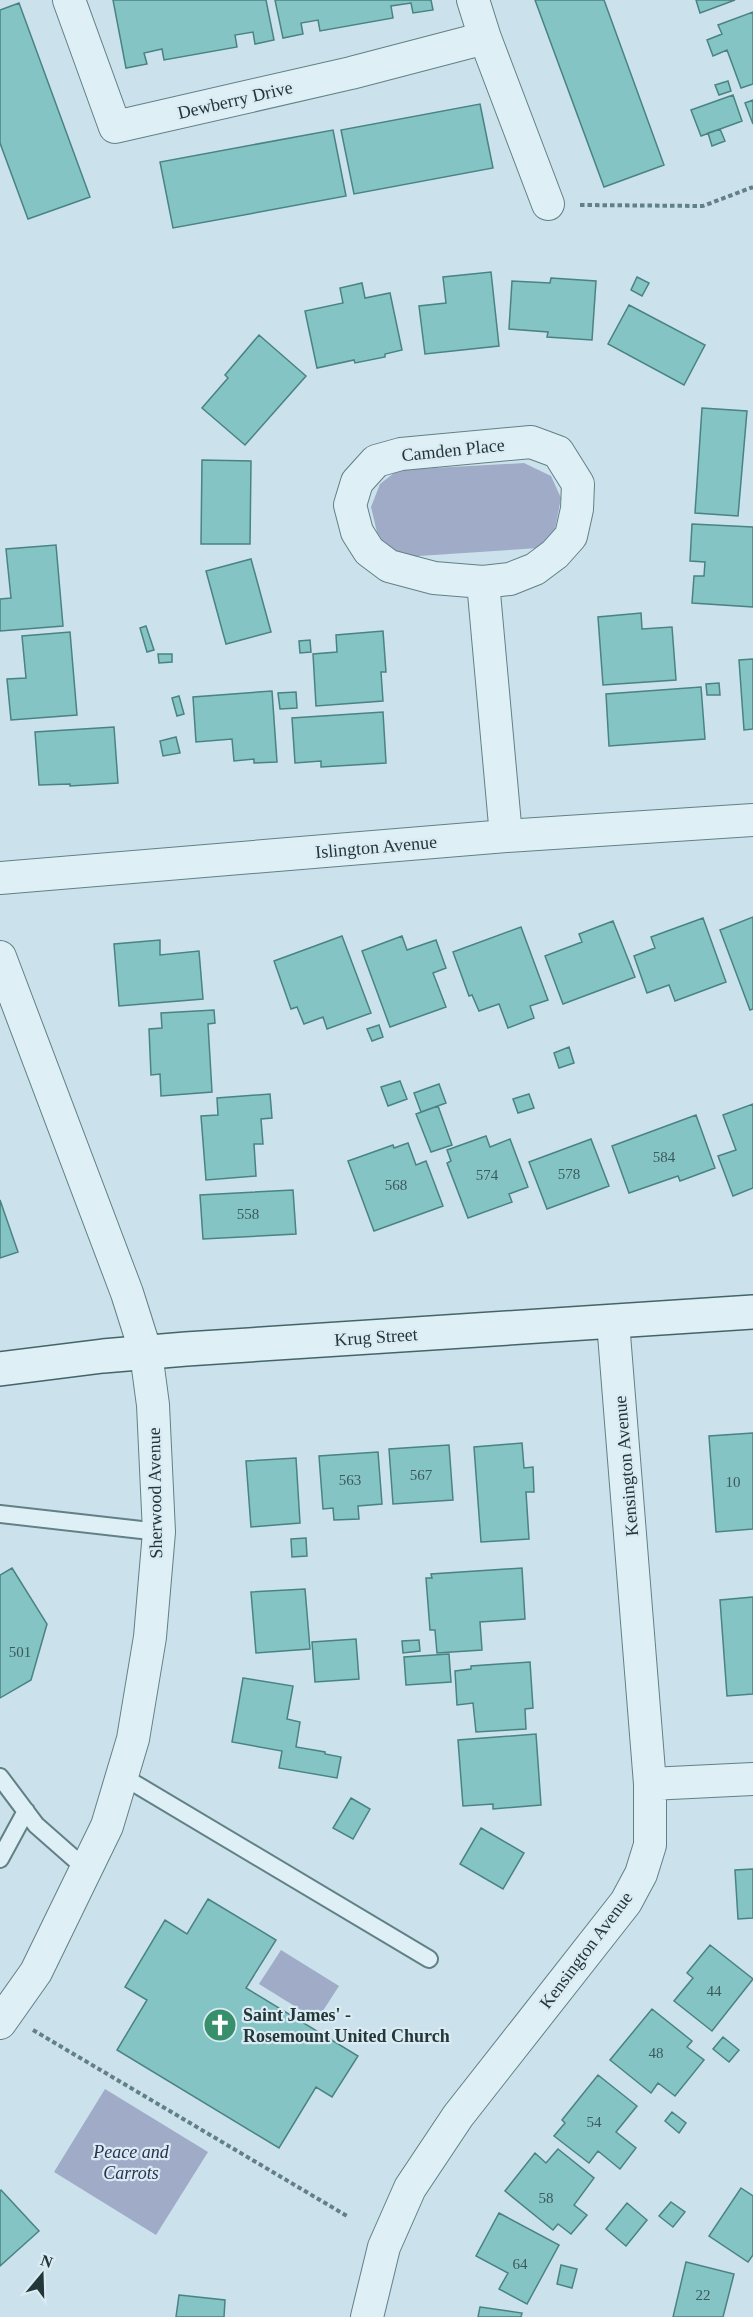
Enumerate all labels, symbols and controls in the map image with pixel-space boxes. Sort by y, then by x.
street label: Dewberry Drive [176,77,294,123]
street label: Camden Place [401,435,506,465]
street label: Islington Avenue [314,832,438,862]
house number: 584 [653,1149,676,1165]
house number: 578 [558,1166,580,1182]
house number: 574 [476,1167,499,1183]
house number: 568 [385,1177,407,1193]
house number: 558 [237,1206,259,1222]
street label: Krug Street [334,1324,418,1350]
street label: Kensington Avenue [610,1395,642,1537]
street label: Sherwood Avenue [144,1427,166,1559]
house number: 567 [410,1467,433,1483]
house number: 563 [339,1472,361,1488]
house number: 10 [726,1474,741,1490]
house number: 501 [9,1644,31,1660]
street label: Kensington Avenue [536,1888,636,2012]
house number: 44 [707,1983,722,1999]
place label: Saint James' - Rosemount United Church [243,2005,450,2046]
church icon: Saint James' - Rosemount United Church [202,2007,238,2043]
house number: 48 [649,2045,664,2061]
house number: 54 [587,2114,602,2130]
park label: Peace and Carrots [92,2142,170,2183]
house number: 58 [539,2190,554,2206]
north arrow [12,2245,72,2305]
text: N [38,2251,55,2271]
house number: 64 [513,2256,528,2272]
house number: 22 [696,2287,711,2303]

